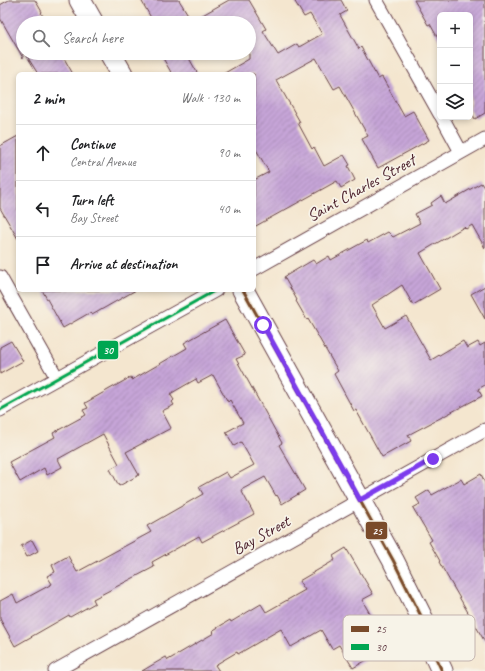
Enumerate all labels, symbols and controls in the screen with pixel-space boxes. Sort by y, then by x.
map controls [437,12,473,120]
button: + [437,12,473,48]
search box [16,16,256,60]
icon: search [30,27,52,49]
text: Search here [62,29,123,48]
button: − [437,48,473,84]
button: layers [437,84,473,120]
text: 2 min [32,88,65,109]
text: Walk · 130 m [181,90,240,106]
text: Continue [70,135,115,154]
icon: ahead [32,142,54,164]
text: 90 m [218,145,240,161]
street label: Saint Charles Street [303,148,421,226]
text: Central Avenue [70,154,136,170]
text: Turn left [70,191,113,210]
icon: left [32,198,54,220]
text: 40 m [218,201,240,217]
text: Bay Street [70,210,118,226]
icon: arrive [32,254,54,276]
text: Arrive at destination [70,255,177,274]
route start [254,316,272,334]
line badge: 30 [97,340,119,360]
text: 30 [103,343,114,357]
route end [424,450,442,468]
street label: Bay Street [229,510,296,559]
line badge: 25 [365,521,388,540]
text: 25 [372,524,383,538]
legend [343,615,475,661]
text: 25 [376,622,387,636]
text: 30 [376,640,387,654]

